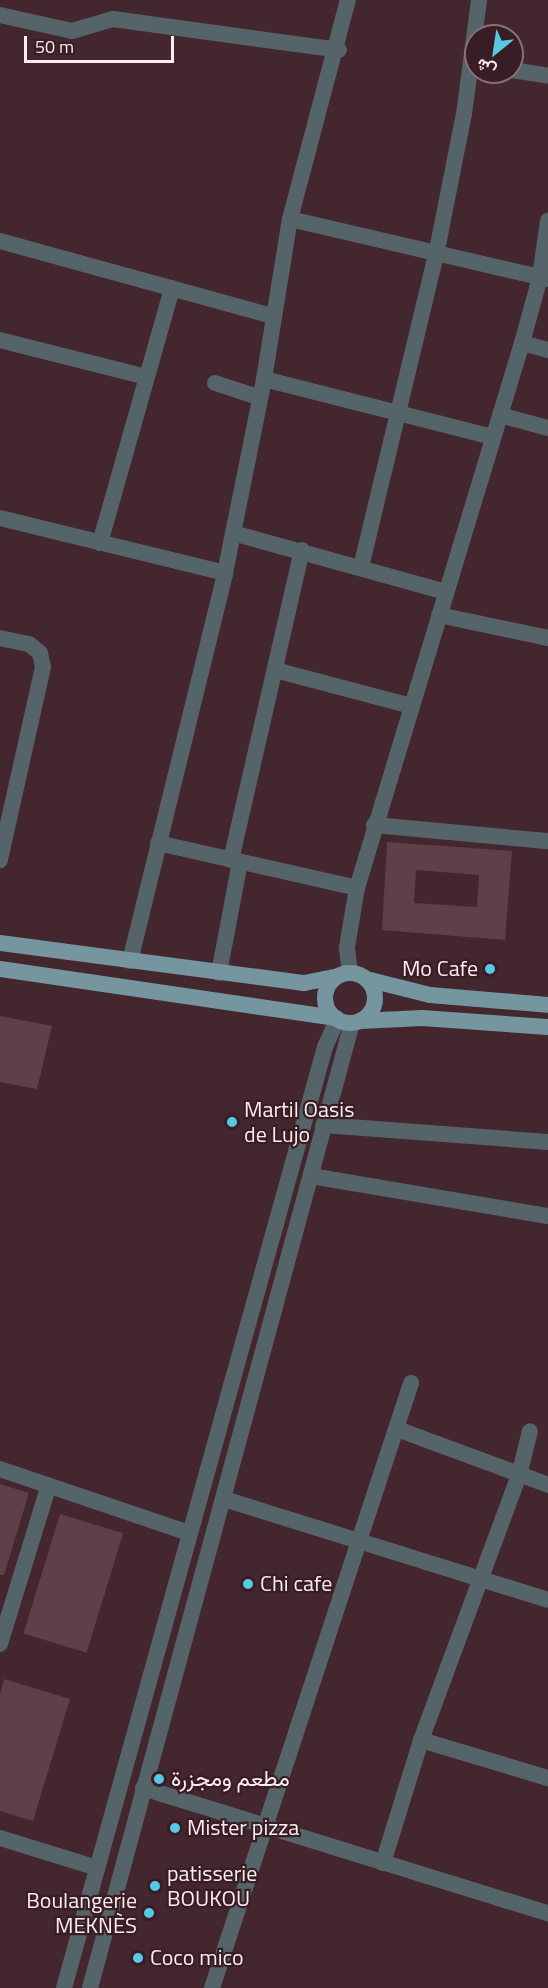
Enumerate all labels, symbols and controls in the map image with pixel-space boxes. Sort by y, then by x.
scale bar [27,24,177,62]
north arrow [464,24,524,84]
text: 50 m [35,33,74,60]
text: ش [472,53,500,83]
place label: Mo Cafe [402,956,478,982]
marker: Mo Cafe [483,962,497,976]
place label: Martil Oasis de Lujo [244,1096,354,1148]
marker: Martil Oasis de Lujo [225,1115,239,1129]
place label: Chi cafe [260,1571,332,1597]
marker: Chi cafe [241,1577,255,1591]
place label: مطعم ومجزرة [171,1766,290,1792]
marker: مطعم ومجزرة [152,1772,166,1786]
place label: Mister pizza [187,1815,299,1841]
marker: Mister pizza [168,1821,182,1835]
place label: patisserie BOUKOU [167,1860,257,1912]
marker: patisserie BOUKOU [148,1879,162,1893]
place label: Boulangerie MEKNÈS [26,1887,137,1939]
marker: Boulangerie MEKNÈS [142,1906,156,1920]
place label: Coco mico [150,1945,244,1971]
marker: Coco mico [131,1951,145,1965]

